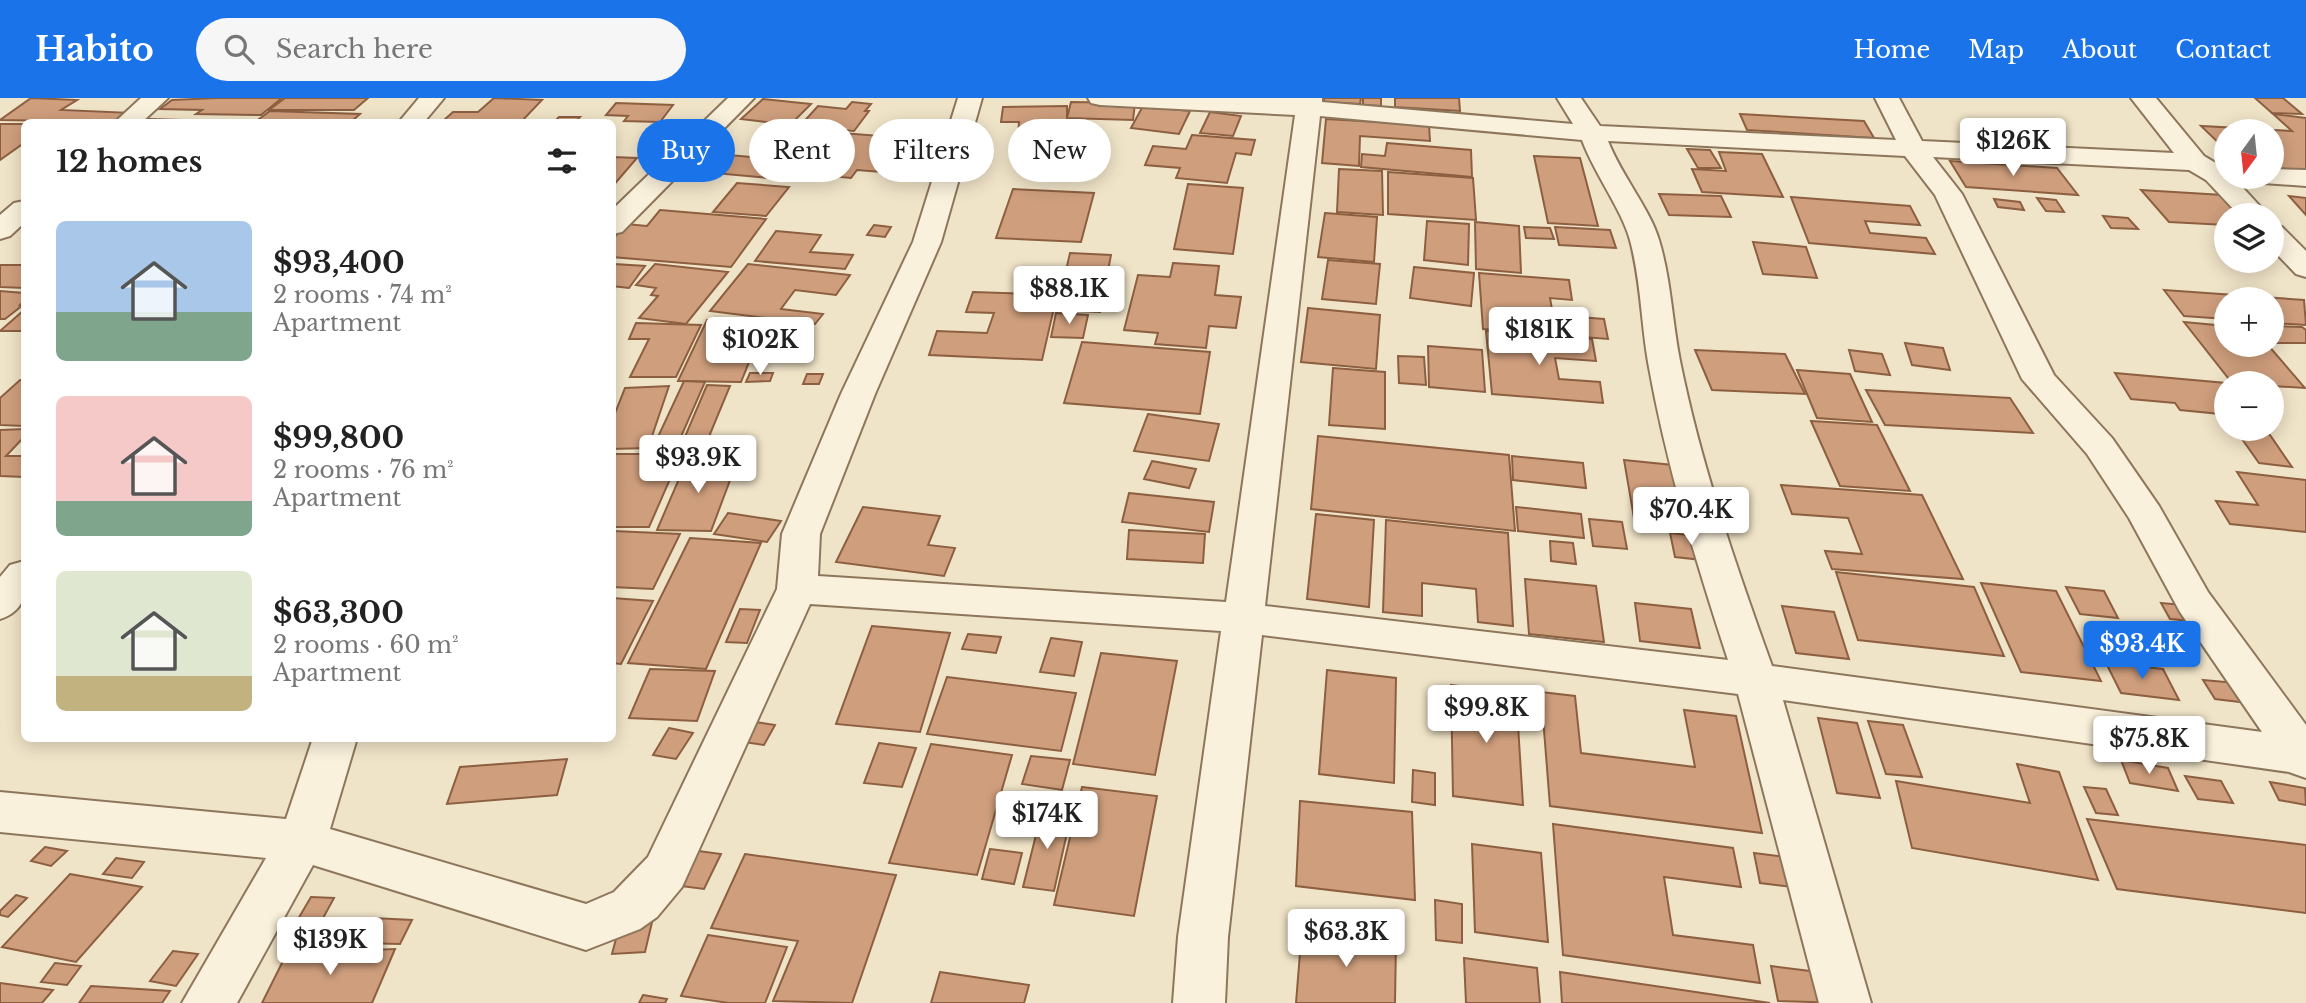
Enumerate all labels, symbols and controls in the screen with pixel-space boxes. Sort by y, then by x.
search box [196,18,686,81]
text: Habito [35,29,154,70]
icon: search [220,30,258,68]
text: Search here [276,33,433,65]
text: Home [1854,35,1930,64]
text: Map [1968,35,2024,64]
text: About [2062,35,2137,64]
text: Contact [2175,35,2271,64]
pin: $126K [1964,118,2062,178]
chip: Buy [637,119,735,182]
chip: Rent [749,119,855,182]
chip: Filters [869,119,994,182]
chip: New [1008,119,1111,182]
north arrow [2214,119,2284,189]
map controls [2214,119,2284,441]
text: $126K [1976,127,2050,155]
icon: filters [543,142,581,180]
text: 12 homes [56,143,203,180]
button: layers [2214,203,2284,273]
text: $93,400 [273,244,405,281]
icon: home [112,249,196,333]
pin: $88.1K [1012,266,1126,326]
text: $88.1K [1030,275,1108,303]
text: 2 rooms · 74 m² [273,281,452,309]
button: + [2214,287,2284,357]
pin: $181K [1490,308,1588,367]
text: Apartment [273,309,401,337]
text: $181K [1505,316,1573,344]
pin: $102K [711,317,809,377]
text: $102K [722,326,798,354]
button: − [2214,371,2284,441]
text: $99,800 [273,419,404,456]
icon: home [112,424,196,508]
pin: $93.9K [641,436,755,495]
text: $93.9K [655,444,741,472]
text: 2 rooms · 76 m² [273,456,454,484]
text: Apartment [273,484,401,512]
pin: $70.4K [1634,488,1748,547]
text: $70.4K [1649,496,1733,524]
text: $63,300 [273,594,404,631]
icon: home [112,599,196,683]
pin: $93.4K [2085,622,2199,681]
text: $93.4K [2099,630,2185,658]
text: 2 rooms · 60 m² [273,631,459,659]
text: Apartment [273,659,401,687]
pin: $99.8K [1429,686,1543,745]
text: $99.8K [1444,694,1528,722]
pin: $75.8K [2092,716,2206,776]
text: $75.8K [2109,725,2189,753]
pin: $174K [998,792,1096,851]
text: $174K [1012,800,1082,828]
pin: $63.3K [1289,910,1403,969]
pin: $139K [281,918,379,977]
text: $63.3K [1304,918,1388,946]
text: $139K [293,926,367,954]

